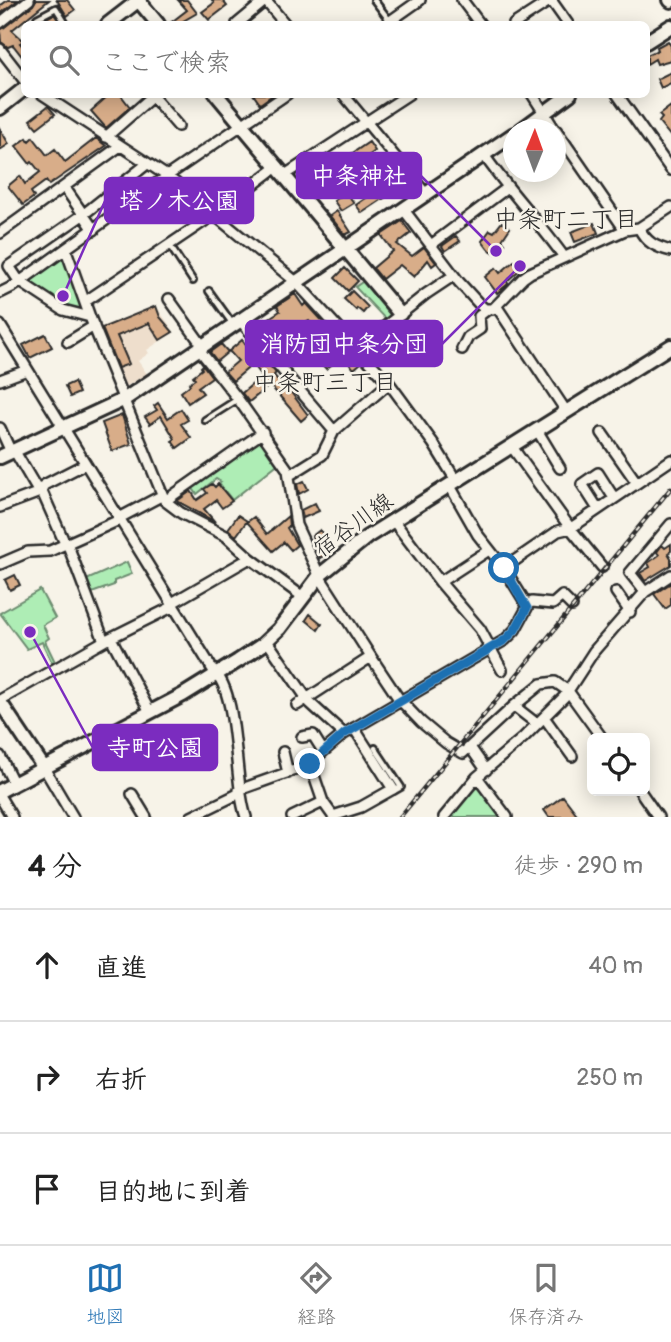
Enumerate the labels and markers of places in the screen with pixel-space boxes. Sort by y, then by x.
callout: 中条神社 [297,153,421,198]
callout: 塔ノ木公園 [105,178,253,223]
callout: 消防団中条分団 [246,321,442,366]
callout: 寺町公園 [93,725,217,770]

